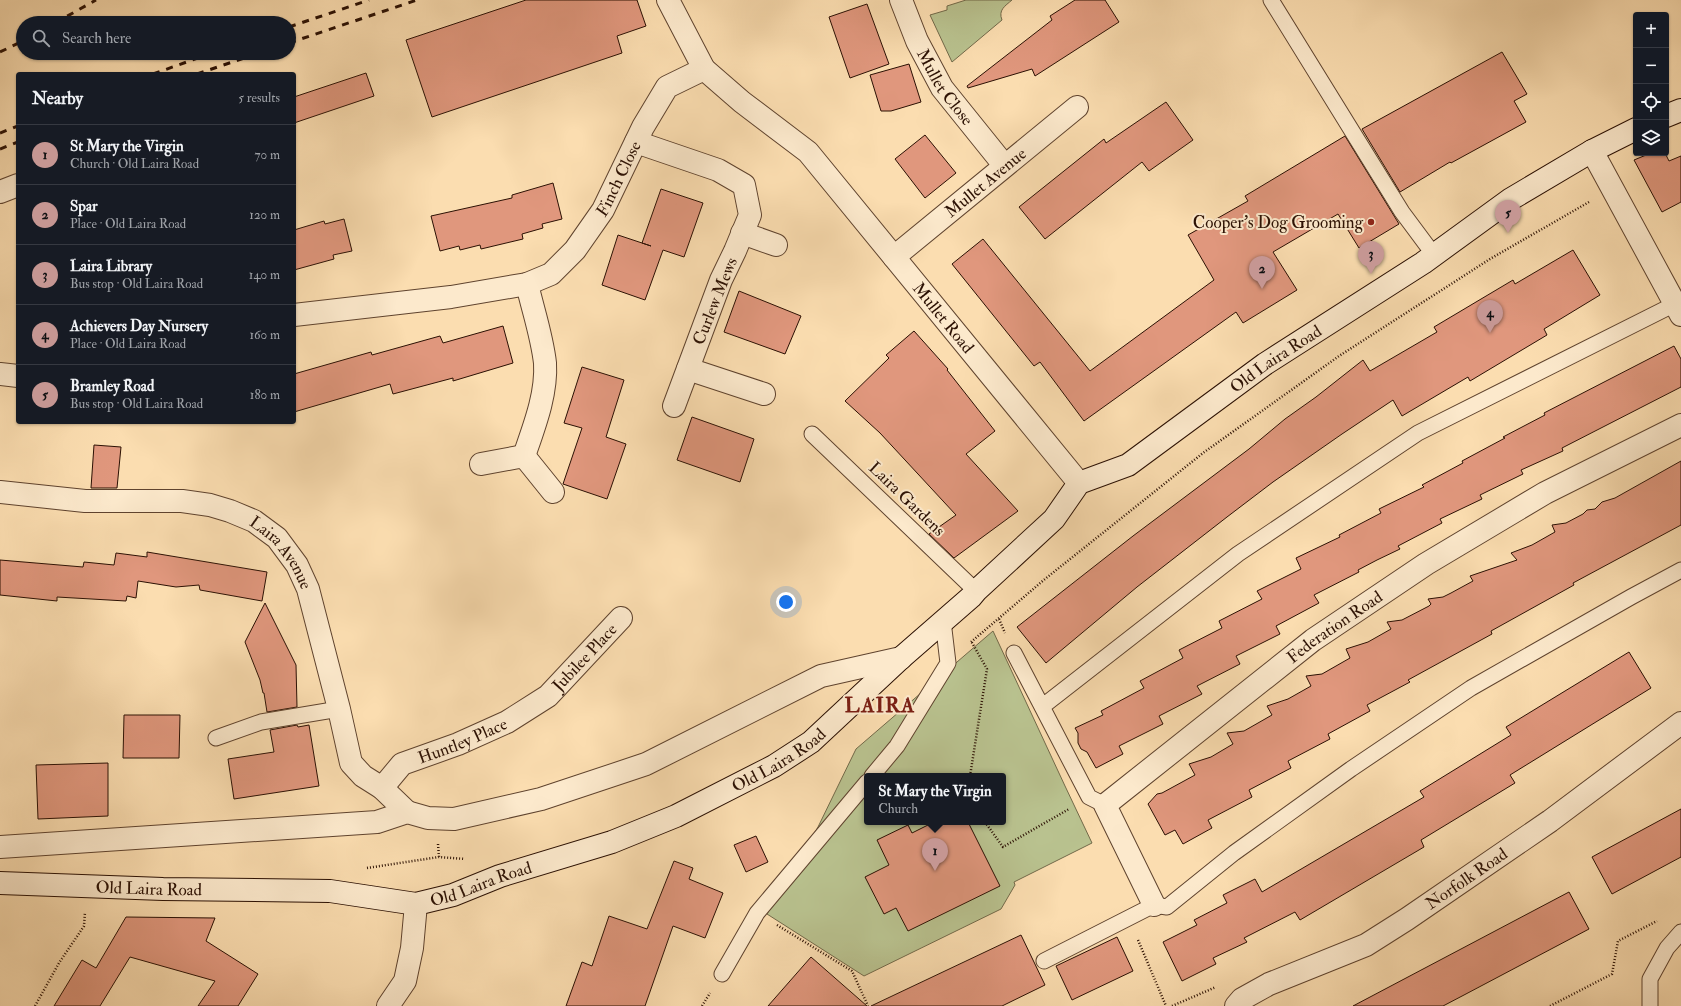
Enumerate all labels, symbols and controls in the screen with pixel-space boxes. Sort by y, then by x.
map controls [1633,12,1669,156]
button: + [1633,12,1669,48]
search box [16,16,296,60]
icon: search [30,27,52,49]
text: Search here [62,29,131,48]
street label: Mullet Close [912,45,978,129]
button: − [1633,48,1669,84]
button: locate [1633,84,1669,120]
text: Nearby [32,88,83,109]
text: 5 results [238,90,280,106]
button: layers [1633,120,1669,156]
text: St Mary the Virgin [70,137,184,156]
street label: Finch Close [591,137,645,220]
street label: Mullet Avenue [940,143,1030,222]
text: 1 [43,147,47,163]
text: 70 m [255,147,280,163]
text: Church · Old Laira Road [70,156,199,172]
text: Spar [70,197,98,216]
pin: 5 [1495,200,1521,233]
text: 2 [42,207,48,223]
text: 120 m [249,207,280,223]
place label: Cooper's Dog Grooming [1193,212,1364,234]
text: Place · Old Laira Road [70,216,186,232]
marker: Cooper's Dog Grooming [1366,217,1376,227]
pin: 3 [1358,241,1384,274]
street label: Curlew Mews [688,254,742,348]
pin: 2 [1249,256,1275,289]
text: Laira Library [70,257,152,276]
text: 3 [43,267,48,283]
text: 140 m [249,267,280,283]
text: Bus stop · Old Laira Road [70,276,203,292]
street label: Mullet Road [908,278,979,358]
pin: 4 [1477,300,1503,333]
text: Achievers Day Nursery [70,317,208,336]
street label: Old Laira Road [1225,320,1326,397]
text: 4 [41,327,49,343]
text: 160 m [249,327,280,343]
text: Place · Old Laira Road [70,336,186,352]
text: Bramley Road [70,377,154,396]
text: 5 [42,387,48,403]
text: 180 m [250,387,280,403]
text: Bus stop · Old Laira Road [70,396,203,412]
street label: Laira Gardens [864,457,950,541]
street label: Laira Avenue [246,511,317,592]
street label: Federation Road [1282,586,1387,667]
your location [776,592,796,612]
street label: Jubilee Place [547,619,621,697]
district label: LAIRA [845,692,915,719]
street label: Huntley Place [415,713,510,768]
street label: Old Laira Road [728,723,830,796]
popup [864,773,1006,825]
text: St Mary the Virgin [878,782,992,801]
text: Church [878,801,918,817]
pin: 1 [922,838,948,871]
street label: Norfolk Road [1421,843,1512,914]
street label: Old Laira Road [428,856,535,911]
street label: Old Laira Road [95,876,203,900]

